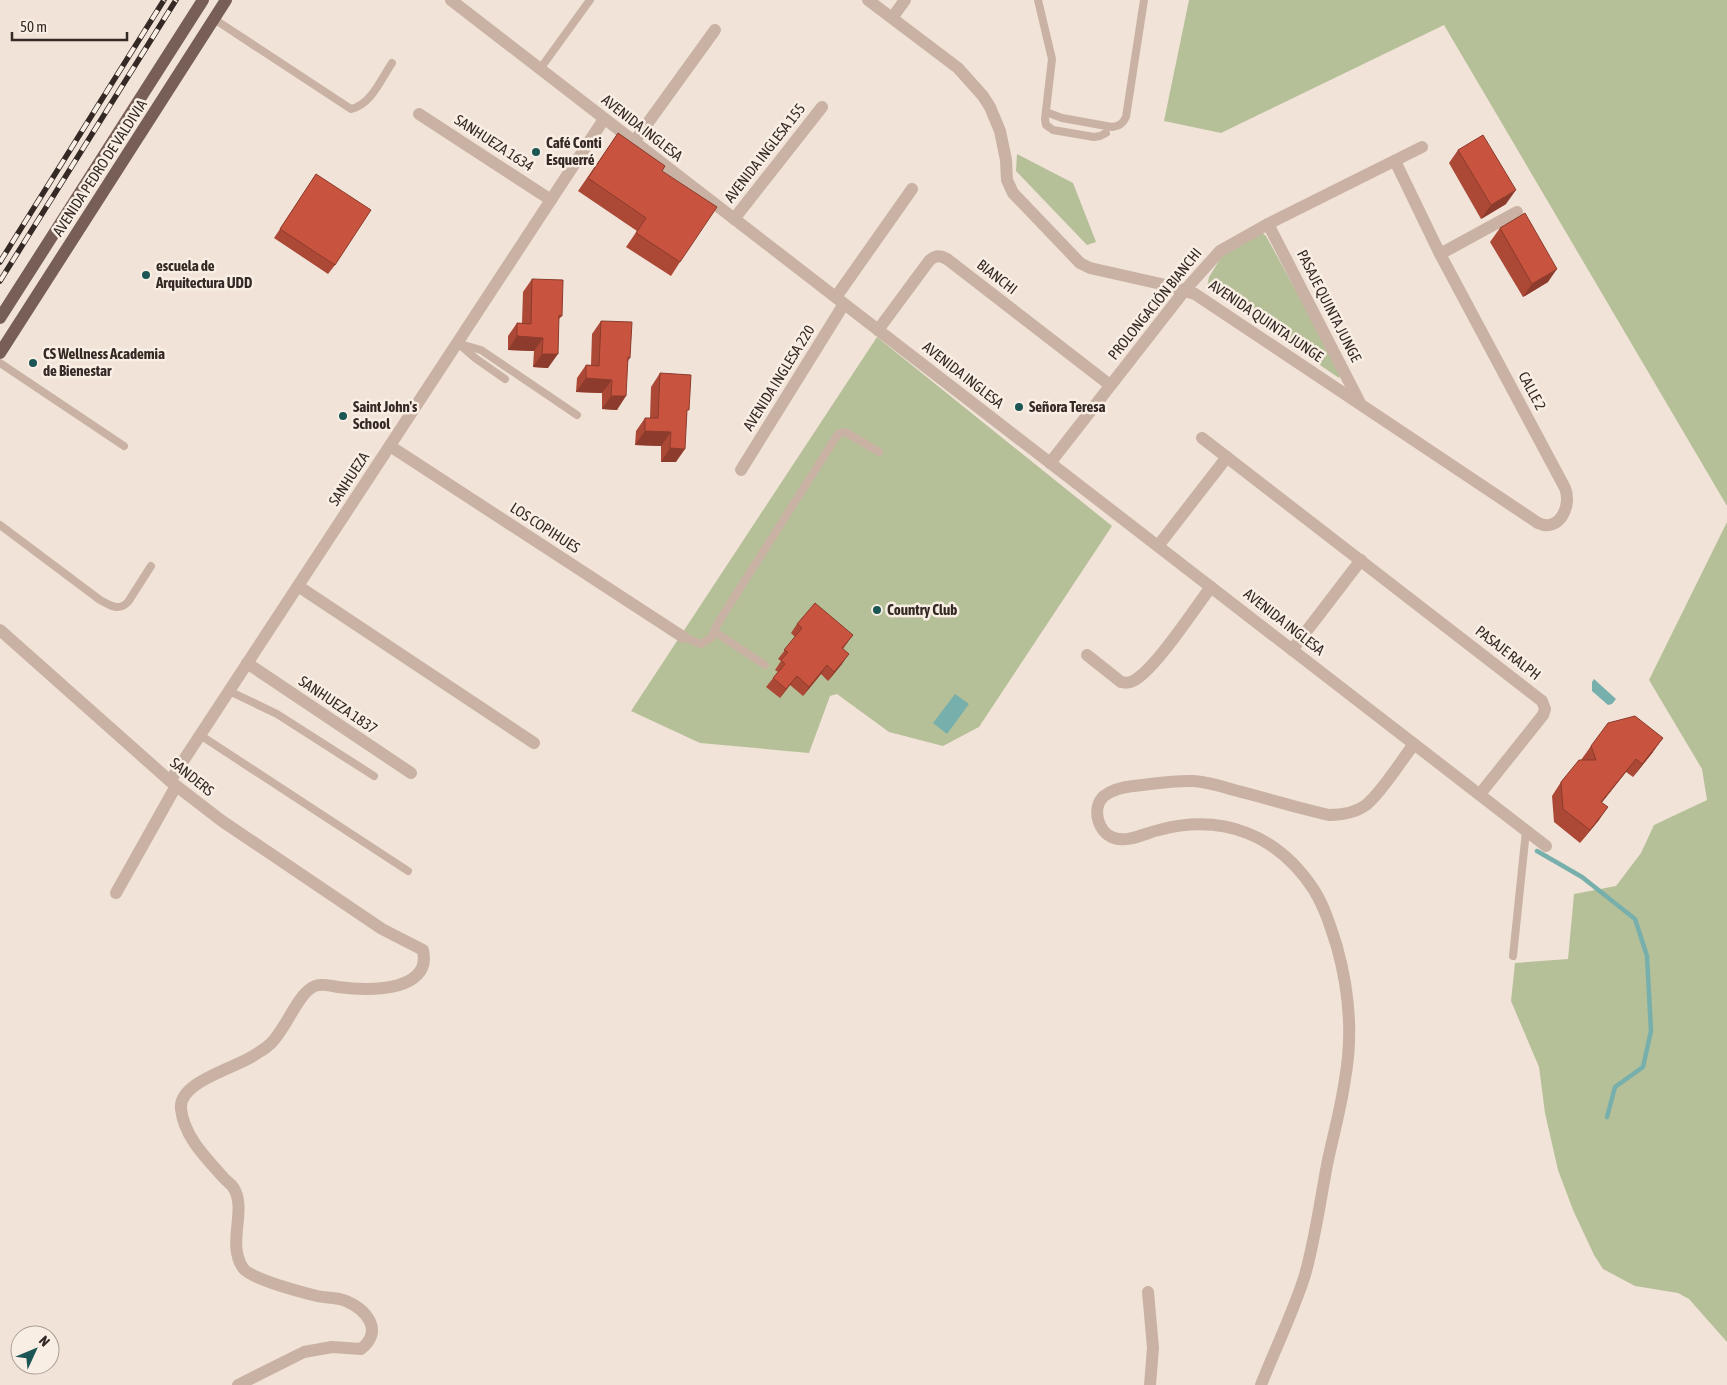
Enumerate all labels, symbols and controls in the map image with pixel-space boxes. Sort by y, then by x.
scale bar [12,10,128,42]
text: 50 m [20,18,47,35]
street label: AVENIDA INGLESA [599,91,687,165]
street label: AVENIDA PEDRO DE VALDIVIA [49,96,150,239]
street label: AVENIDA INGLESA 155 [721,100,809,206]
street label: SANHUEZA 1634 [452,111,537,174]
place label: Café Conti Esquerré [546,134,602,168]
marker: Café Conti Esquerré [530,146,542,158]
street label: PROLONGACIÓN BIANCHI [1104,245,1205,363]
street label: PASAJE QUINTA JUNGE [1294,247,1365,365]
street label: BIANCHI [974,256,1021,298]
place label: escuela de Arquitectura UDD [155,257,252,291]
marker: escuela de Arquitectura UDD [140,269,152,281]
street label: AVENIDA QUINTA JUNGE [1206,276,1327,365]
street label: AVENIDA INGLESA 220 [739,322,818,434]
street label: AVENIDA INGLESA [920,338,1008,412]
place label: CS Wellness Academia de Bienestar [43,345,165,379]
marker: CS Wellness Academia de Bienestar [27,357,39,369]
street label: CALLE 2 [1515,369,1550,413]
place label: Saint John's School [353,398,418,432]
place label: Señora Teresa [1029,398,1106,415]
marker: Señora Teresa [1013,401,1025,413]
marker: Saint John's School [337,410,349,422]
street label: SANHUEZA [325,448,373,509]
street label: LOS COPIHUES [507,499,583,556]
street label: AVENIDA INGLESA [1241,585,1329,659]
place label: Country Club [887,601,957,618]
marker: Country Club [871,604,883,616]
street label: PASAJE RALPH [1472,622,1544,683]
street label: SANHUEZA 1837 [296,672,381,737]
street label: SANDERS [167,754,218,799]
north arrow [10,1325,60,1375]
text: N [36,1332,53,1349]

